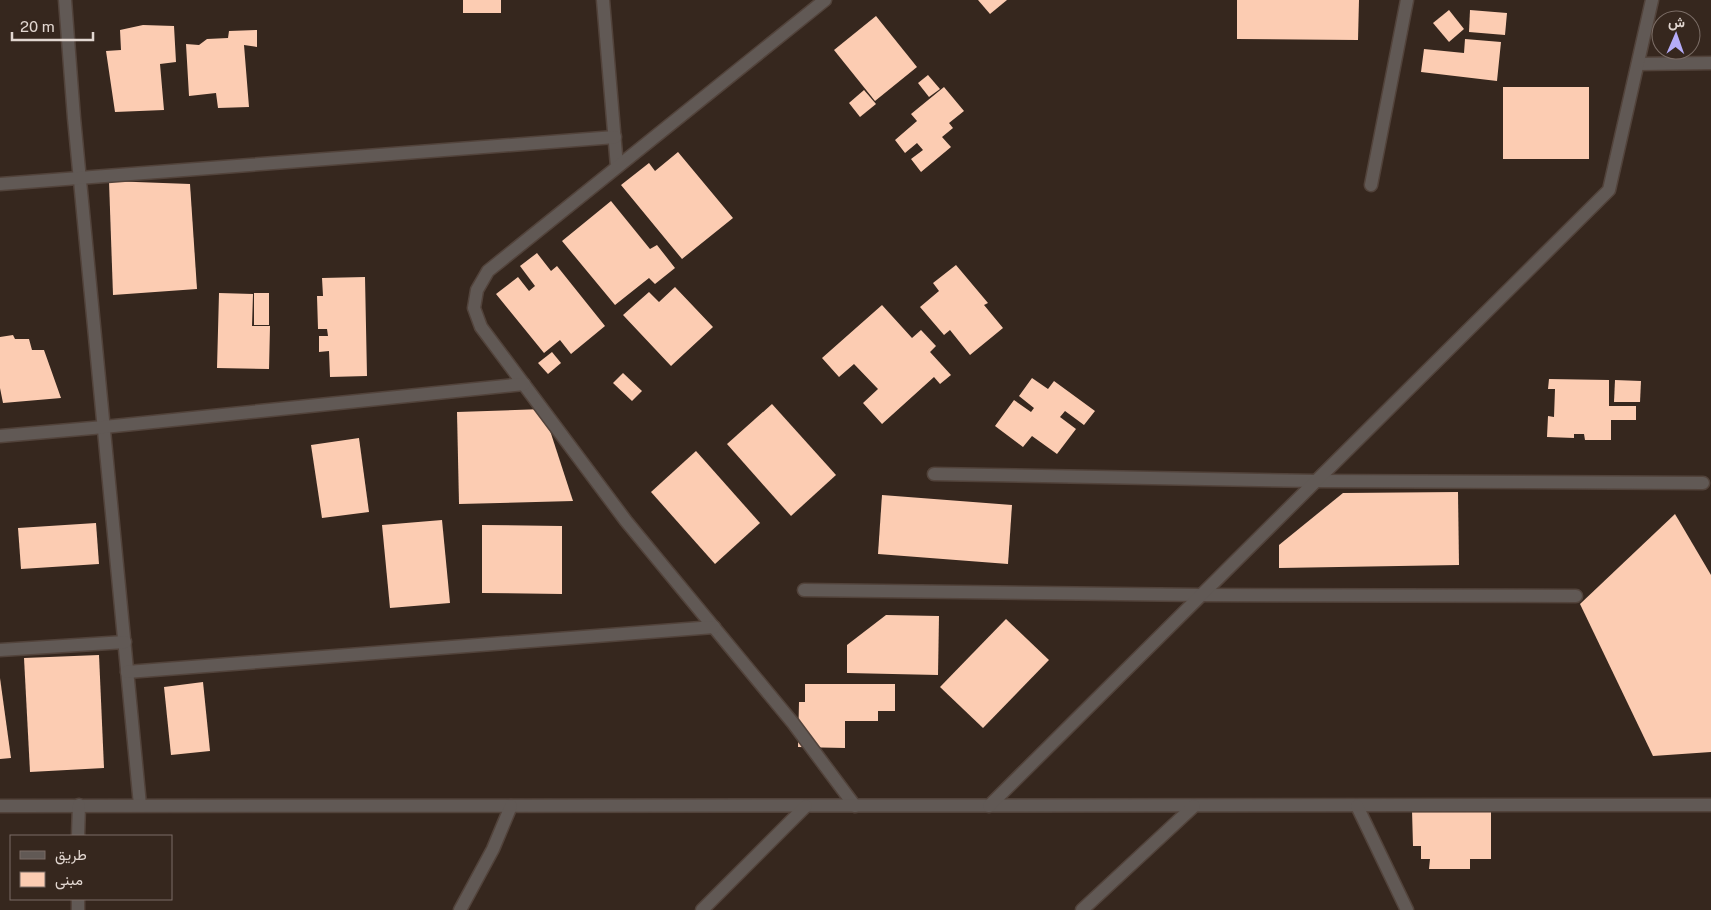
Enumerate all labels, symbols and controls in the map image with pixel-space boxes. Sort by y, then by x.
scale bar [12,10,94,42]
north arrow [1651,10,1701,60]
text: ش [1668,14,1685,31]
text: 20 m [20,18,55,35]
legend [10,835,172,900]
text: طريق [55,846,87,865]
text: مبنى [55,871,83,890]

